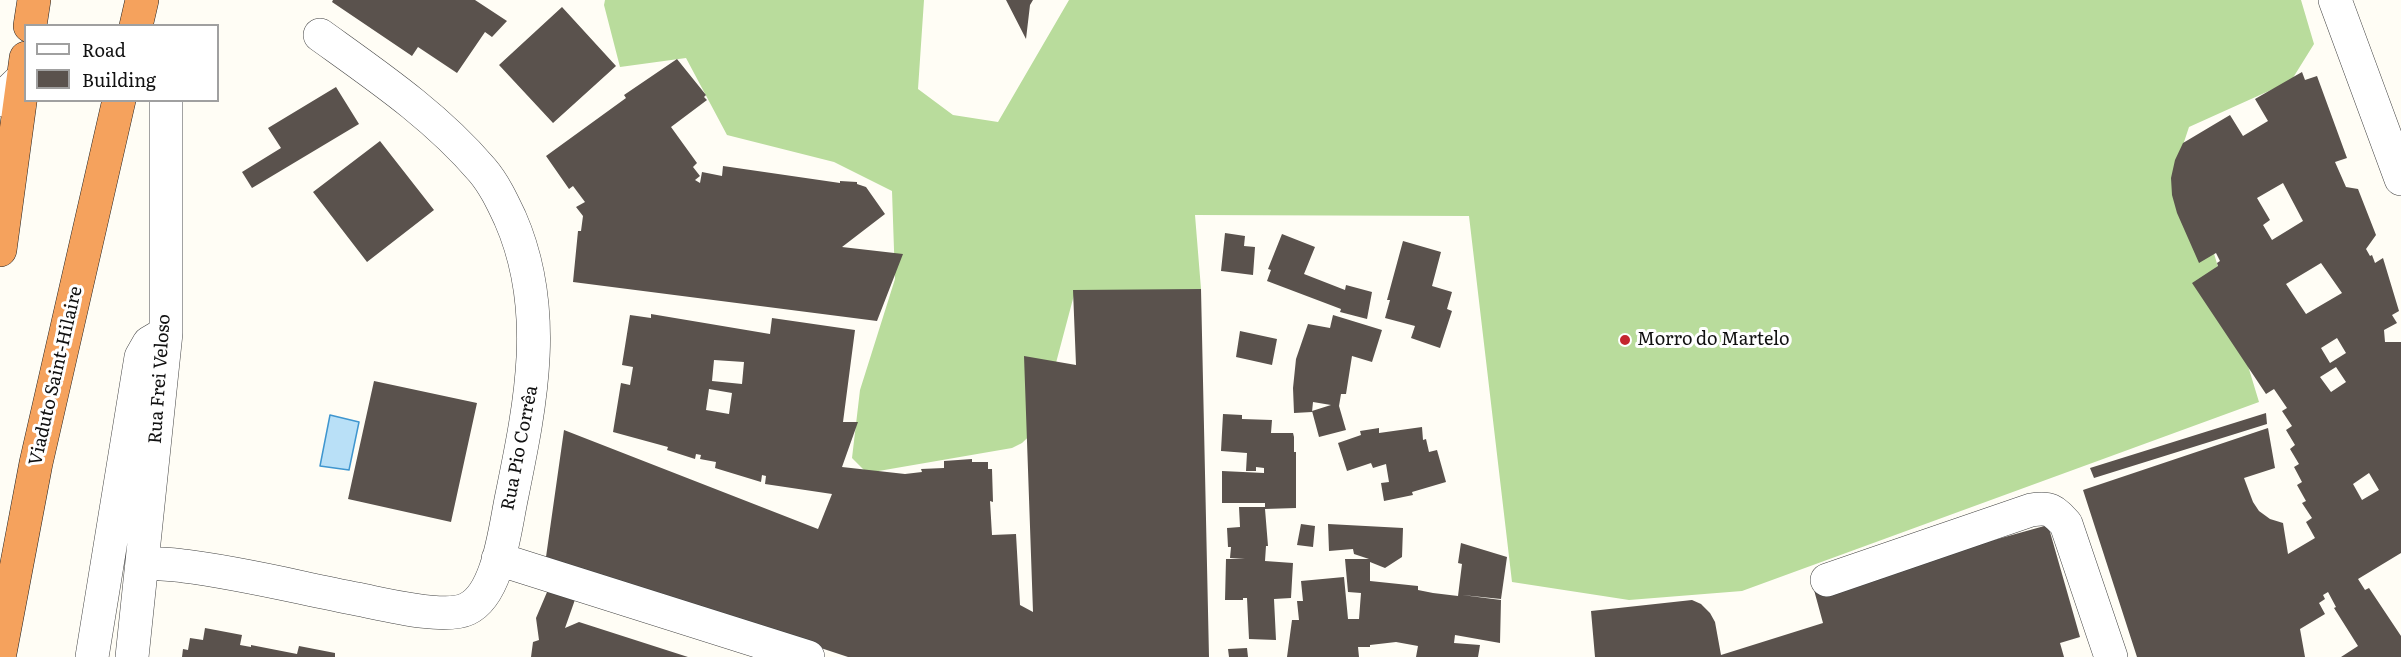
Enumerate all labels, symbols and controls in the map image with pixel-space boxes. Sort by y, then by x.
legend [24,24,219,102]
text: Road [82,36,126,63]
text: Building [82,66,156,93]
street label: Viaduto Saint-Hilaire [25,284,87,468]
street label: Rua Frei Veloso [145,313,175,445]
place label: Morro do Martelo [1637,329,1789,351]
marker: Morro do Martelo [1618,333,1632,347]
street label: Rua Pio Corrêa [497,384,543,512]

